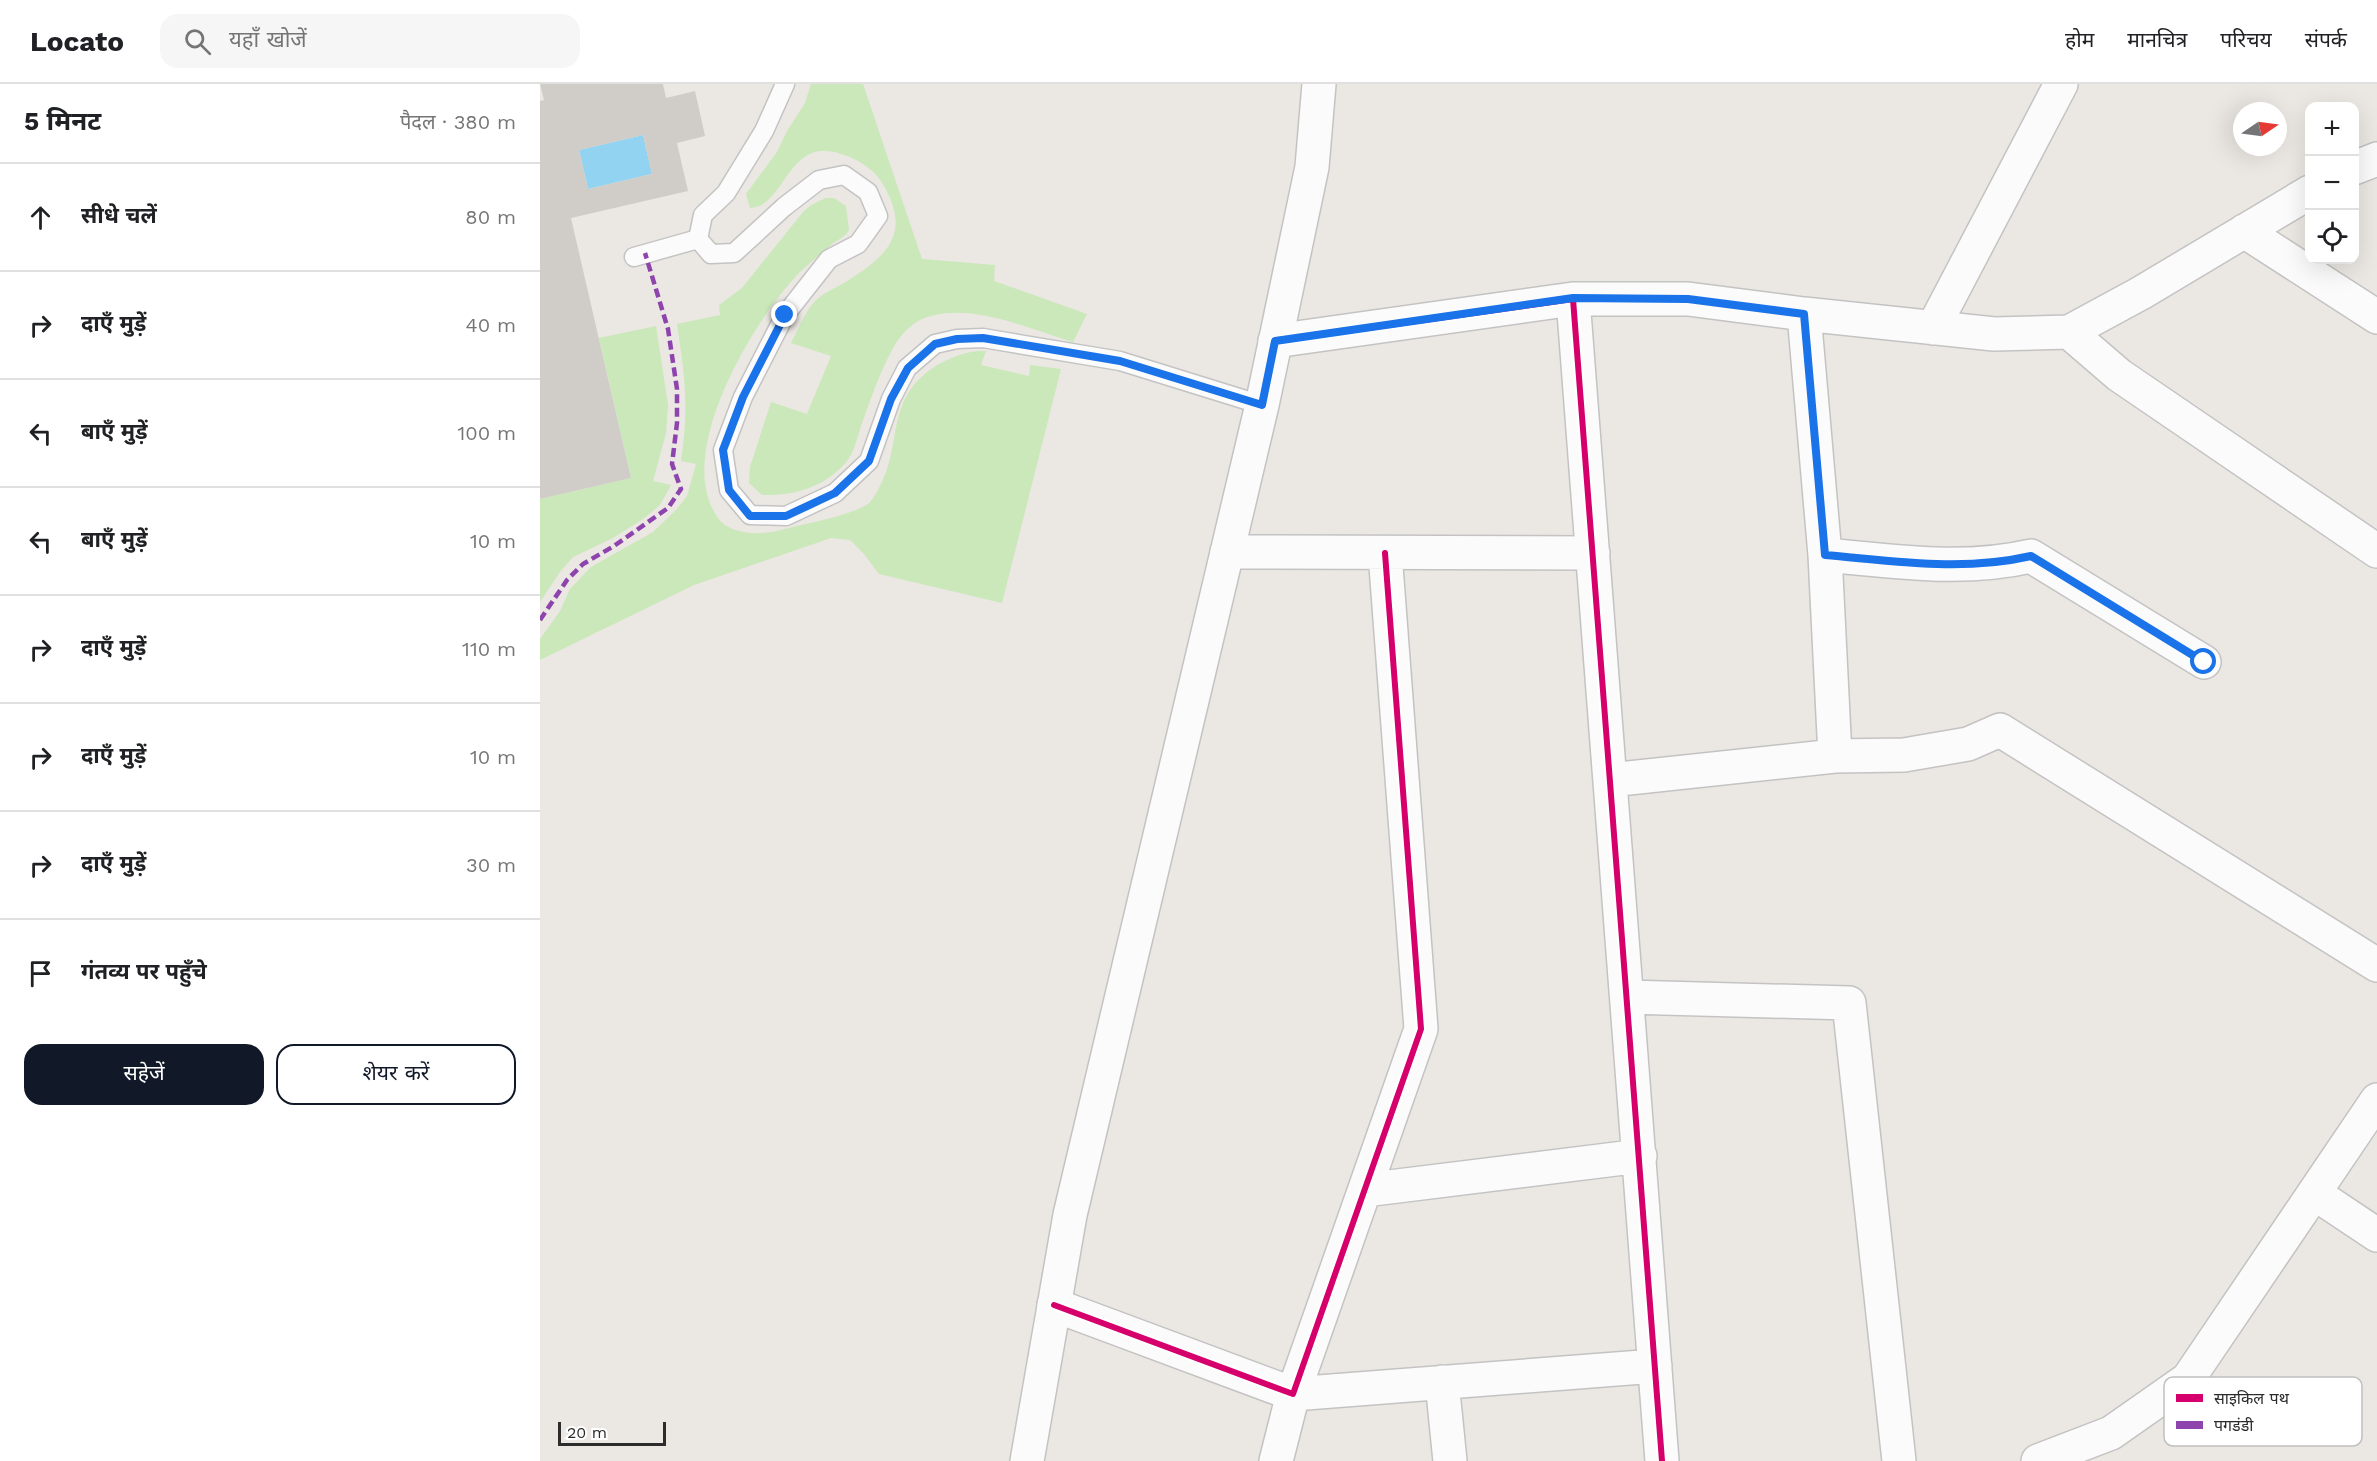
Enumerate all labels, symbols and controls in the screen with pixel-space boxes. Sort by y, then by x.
search box [160,14,580,68]
text: Locato [30,25,124,58]
icon: search [181,25,214,58]
text: यहाँ खोजें [229,27,307,52]
text: होम [2065,27,2094,52]
text: मानचित्र [2127,27,2187,52]
text: परिचय [2220,27,2272,52]
text: संपर्क [2305,27,2347,52]
north arrow [2233,102,2287,156]
map controls [2305,102,2359,264]
button: + [2305,102,2359,156]
text: 5 मिनट [24,106,101,136]
text: पैदल · 380 m [400,110,516,134]
button: − [2305,156,2359,210]
icon: ahead [24,201,57,234]
text: सीधे चलें [81,203,157,228]
text: 80 m [465,205,516,229]
button: locate [2305,210,2359,264]
route end [771,301,797,327]
icon: right [24,309,57,342]
text: दाएँ मुड़ें [81,311,146,336]
text: 40 m [465,313,516,337]
icon: left [24,417,57,450]
text: बाएँ मुड़ें [81,419,148,444]
text: 100 m [457,421,516,445]
icon: left [24,525,57,558]
text: बाएँ मुड़ें [81,527,148,552]
text: 10 m [470,529,516,553]
icon: right [24,633,57,666]
text: दाएँ मुड़ें [81,635,146,660]
text: 110 m [462,637,516,661]
route start [2190,648,2216,674]
icon: right [24,741,57,774]
text: दाएँ मुड़ें [81,743,146,768]
text: 10 m [470,745,516,769]
icon: right [24,849,57,882]
text: दाएँ मुड़ें [81,851,146,876]
text: 30 m [466,853,516,877]
icon: arrive [24,957,57,990]
text: गंतव्य पर पहुँचे [81,959,207,984]
button: सहेजें [24,1044,264,1105]
button: शेयर करें [276,1044,516,1105]
legend [2164,1377,2362,1446]
text: साइकिल पथ [2214,1389,2290,1408]
text: पगडंडी [2214,1416,2254,1435]
scale bar [558,1419,666,1446]
text: 20 m [567,1423,607,1442]

